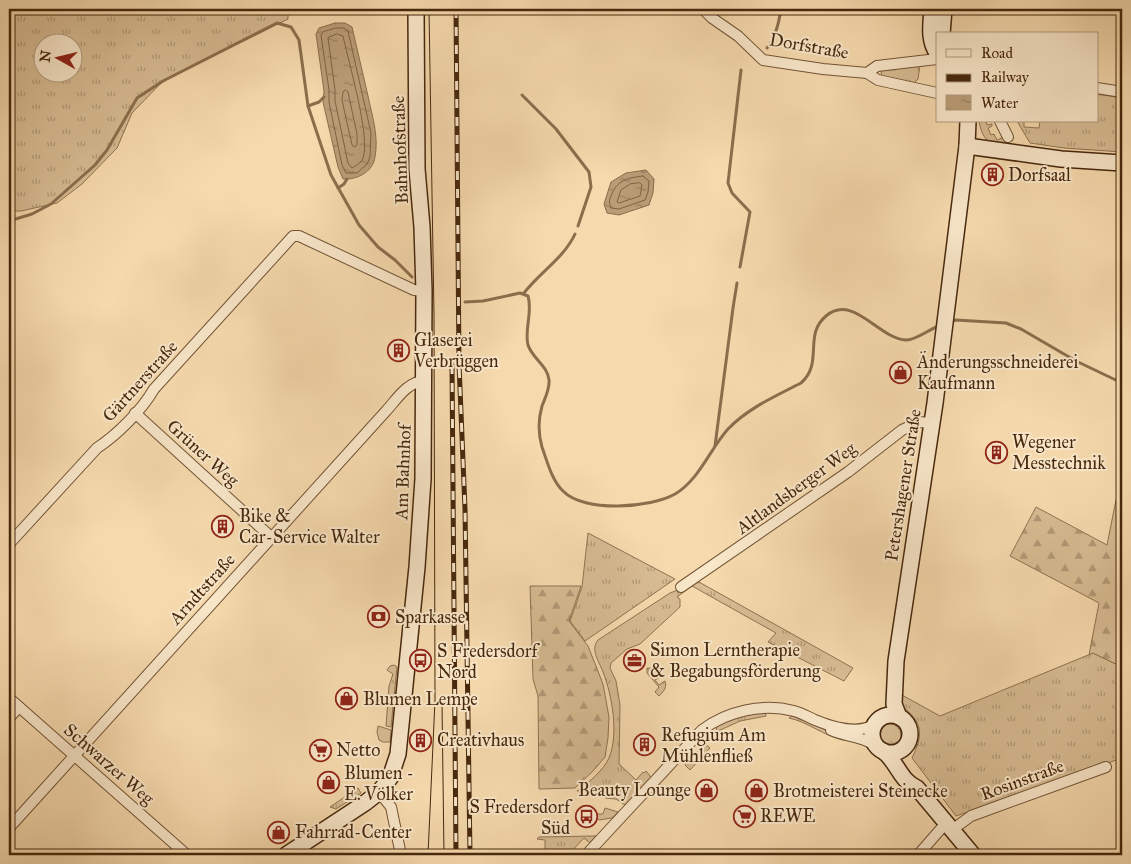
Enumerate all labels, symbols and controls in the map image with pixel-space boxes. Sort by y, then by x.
street label: Dorfstraße [768,28,850,64]
north arrow [32,32,82,82]
legend [936,32,1098,122]
text: Road [981,44,1013,62]
text: N [36,49,55,63]
text: Railway [981,68,1030,86]
text: Water [981,94,1018,112]
street label: Bahnhofstraße [387,95,413,205]
building icon: Dorfsaal [980,163,1004,187]
place label: Dorfsaal [1008,164,1071,186]
place label: Glaserei Verbrüggen [413,329,499,373]
street label: Gärtnerstraße [98,336,182,426]
building icon: Glaserei Verbrüggen [386,338,410,362]
place label: Änderungsschneiderei Kaufmann [916,351,1078,394]
shop icon: Änderungsschneiderei Kaufmann [889,360,913,384]
street label: Petershagener Straße [880,407,927,563]
street label: Grüner Weg [162,415,244,492]
street label: Am Bahnhof [390,421,416,521]
place label: Wegener Messtechnik [1012,431,1106,474]
street label: Altlandsberger Weg [731,437,861,540]
building icon: Wegener Messtechnik [984,440,1008,464]
place label: Bike & Car-Service Walter [239,505,380,548]
building icon: Bike & Car-Service Walter [211,514,235,538]
street label: Arndtstraße [164,549,240,630]
bank icon: Sparkasse [367,605,391,629]
place label: Sparkasse [395,606,465,628]
place label: Simon Lerntherapie & Begabungsförderung [650,639,821,683]
place label: S Fredersdorf Nord [437,640,540,683]
office icon: Simon Lerntherapie & Begabungsförderung [622,648,646,672]
bus stop icon: S Fredersdorf Nord [409,649,433,673]
shop icon: Blumen Lempe [335,687,359,711]
place label: Blumen Lempe [363,688,478,710]
street label: Schwarzer Weg [59,719,159,810]
place label: Refugium Am Mühlenfließ [661,724,766,767]
building icon: Creativhaus [409,728,433,752]
place label: Creativhaus [437,729,524,751]
building icon: Refugium Am Mühlenfließ [633,733,657,757]
supermarket icon: Netto [308,738,332,762]
place label: Netto [336,739,380,761]
street label: Rosinstraße [977,755,1067,805]
place label: Blumen - E. Völker [344,762,414,805]
shop icon: Blumen - E. Völker [316,771,340,795]
shop icon: Beauty Lounge [695,778,719,802]
place label: Beauty Lounge [578,779,691,802]
shop icon: Brotmeisterei Steinecke [745,779,769,803]
place label: Brotmeisterei Steinecke [773,780,948,802]
place label: S Fredersdorf Süd [469,796,573,839]
supermarket icon: REWE [732,804,756,828]
bus stop icon: S Fredersdorf Süd [574,805,598,829]
place label: REWE [760,805,815,827]
shop icon: Fahrrad-Center [267,820,291,844]
place label: Fahrrad-Center [295,821,412,843]

